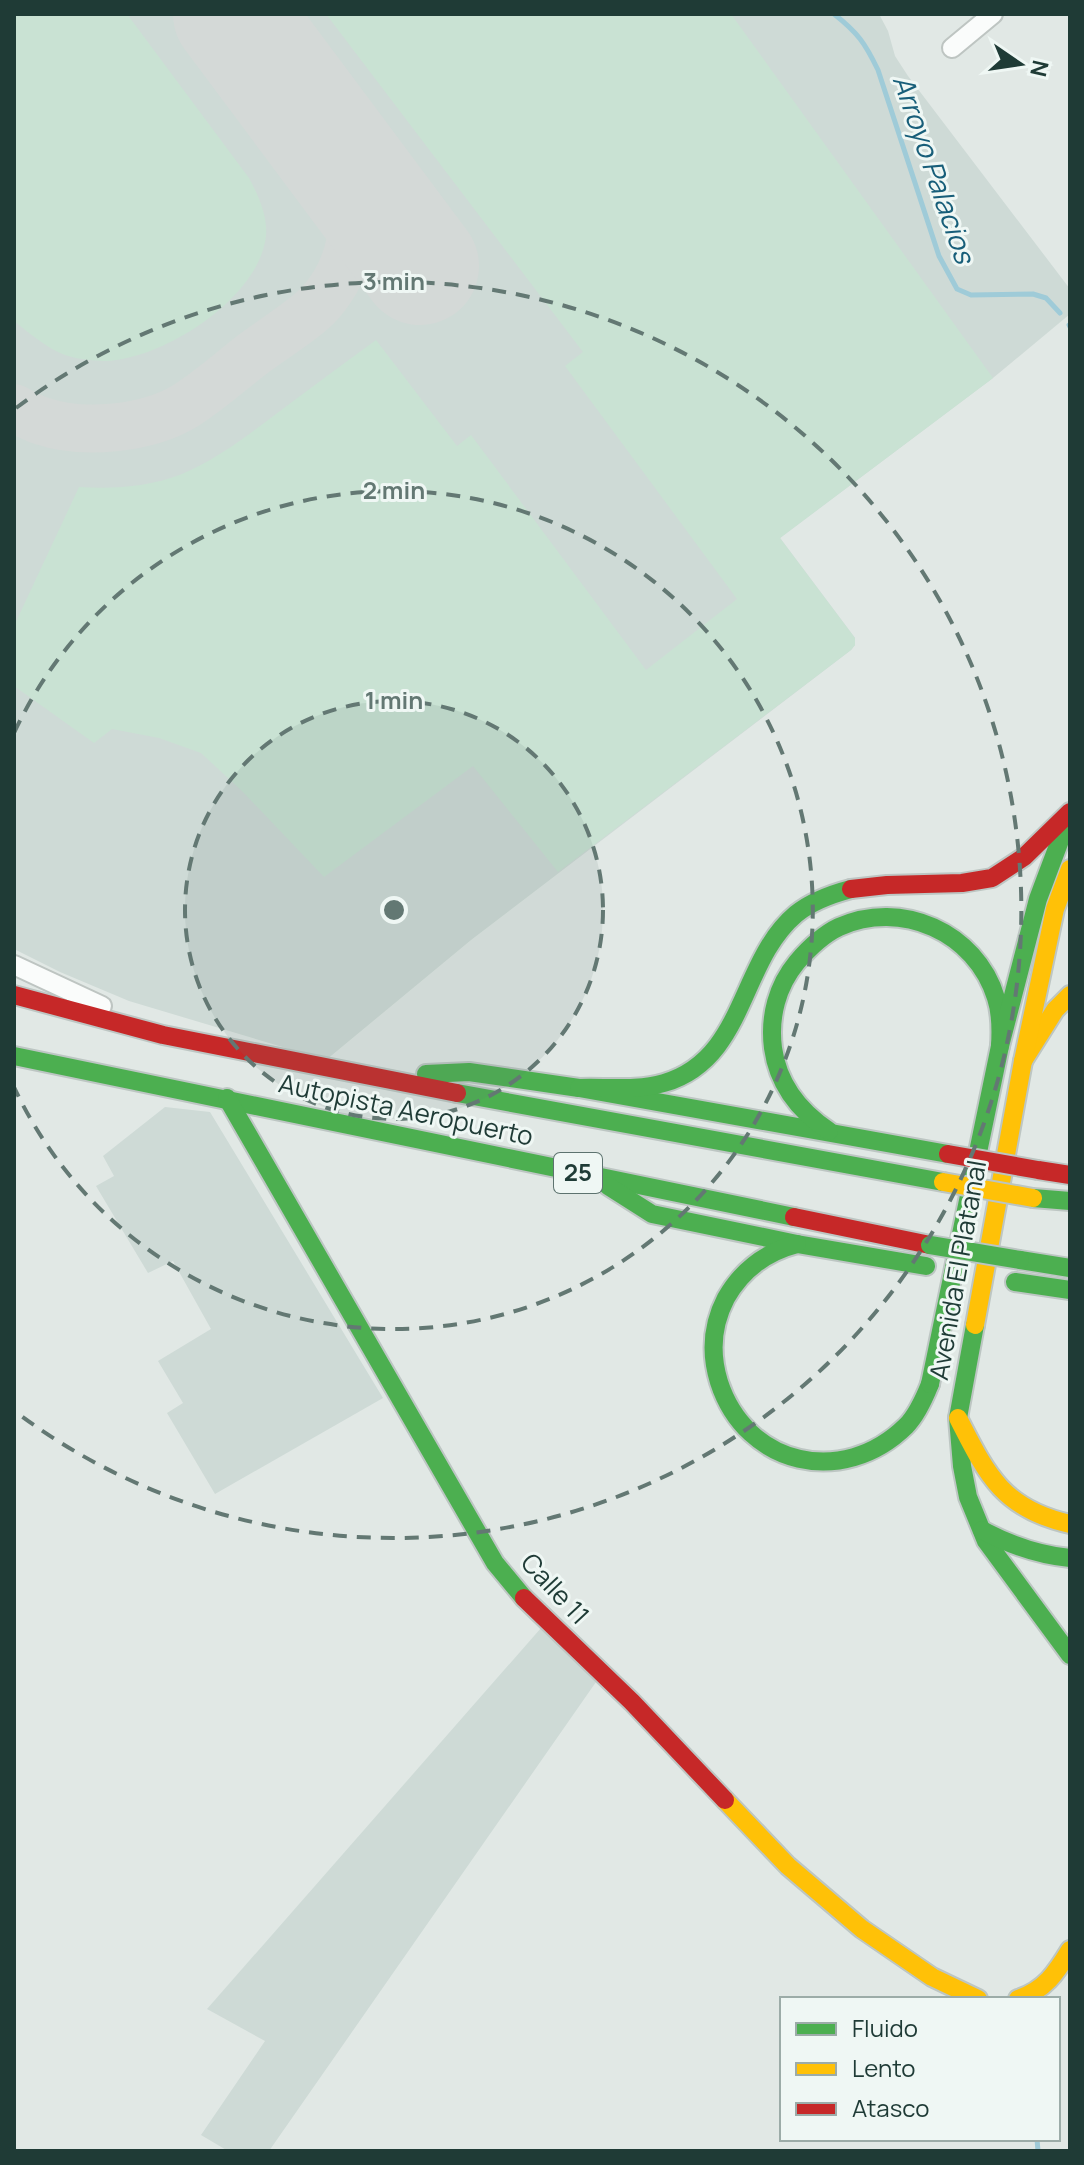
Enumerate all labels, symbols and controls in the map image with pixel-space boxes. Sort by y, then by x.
north arrow [980,24,1060,104]
text: N [1023,57,1056,80]
water label: Arroyo Palacios [885,70,986,270]
text: 3 min [363,264,425,297]
text: 2 min [363,473,425,506]
text: 1 min [365,683,423,716]
centre of rings [380,896,408,924]
street label: Autopista Aeropuerto [276,1064,537,1154]
road number: 25 [554,1153,602,1193]
street label: Avenida El Platanal [920,1157,994,1383]
street label: Calle 11 [513,1545,598,1632]
legend [780,1997,1060,2141]
text: Fluido [852,2011,918,2044]
text: Lento [852,2051,916,2084]
text: Atasco [852,2091,929,2124]

